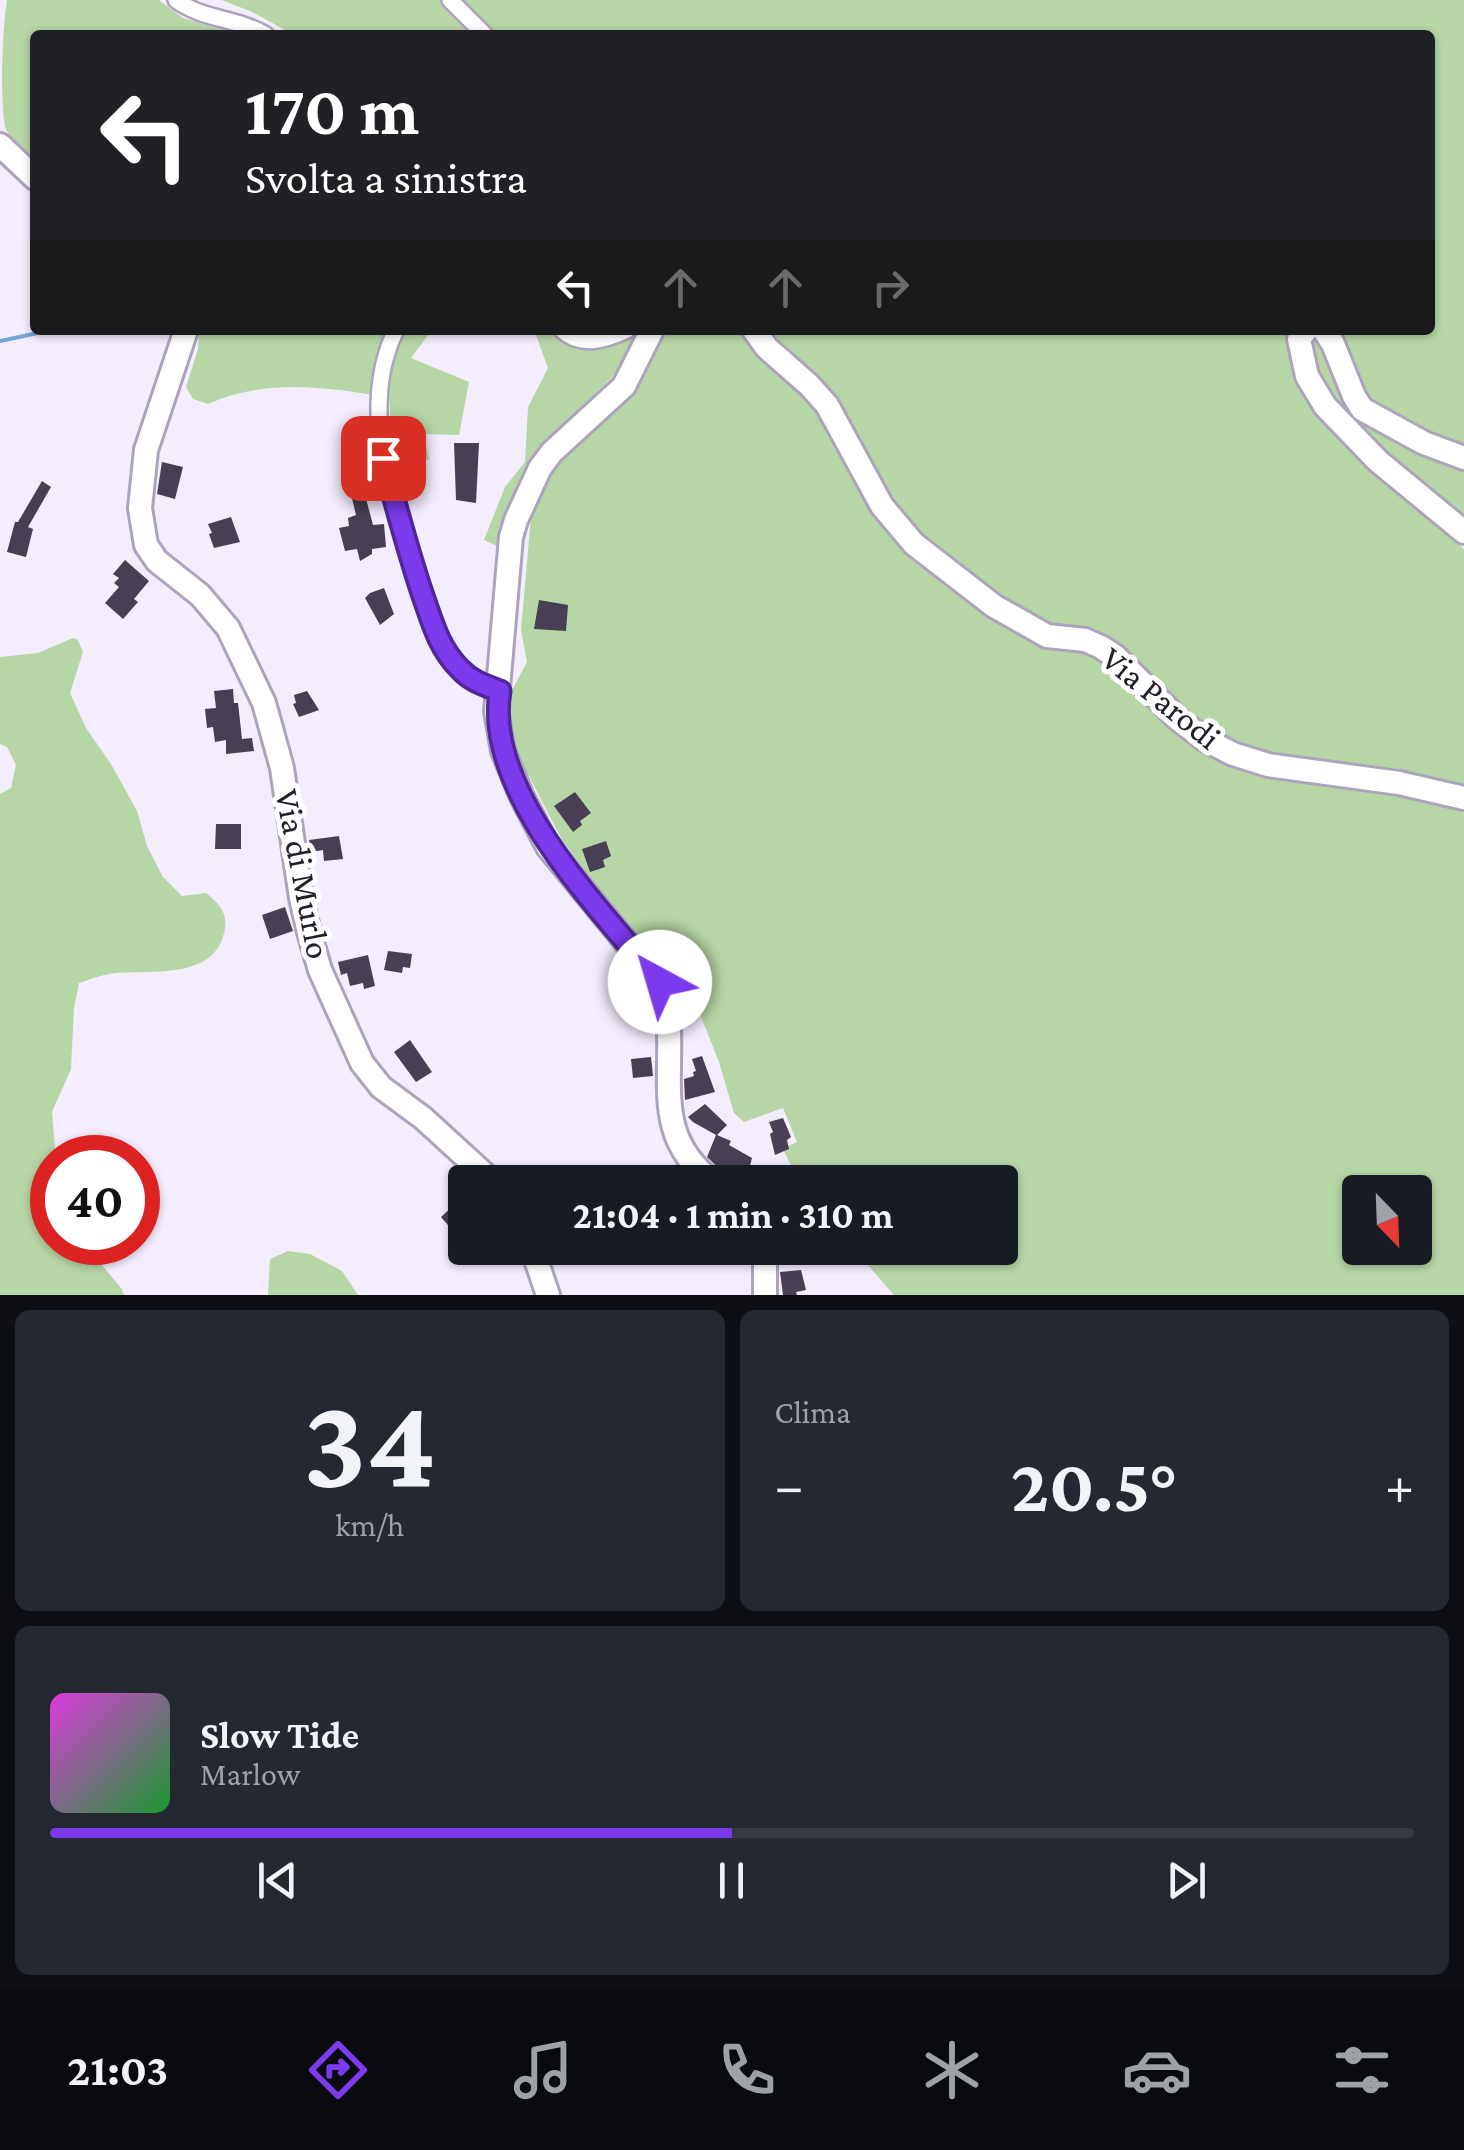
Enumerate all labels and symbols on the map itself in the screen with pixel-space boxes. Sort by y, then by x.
pin [341,416,426,501]
street label: Via Parodi [1094,638,1228,758]
street label: Via di Murlo [267,786,339,962]
position arrow [608,930,712,1034]
speed limit sign: 40 [30,1135,160,1265]
north arrow [1342,1175,1432,1265]

